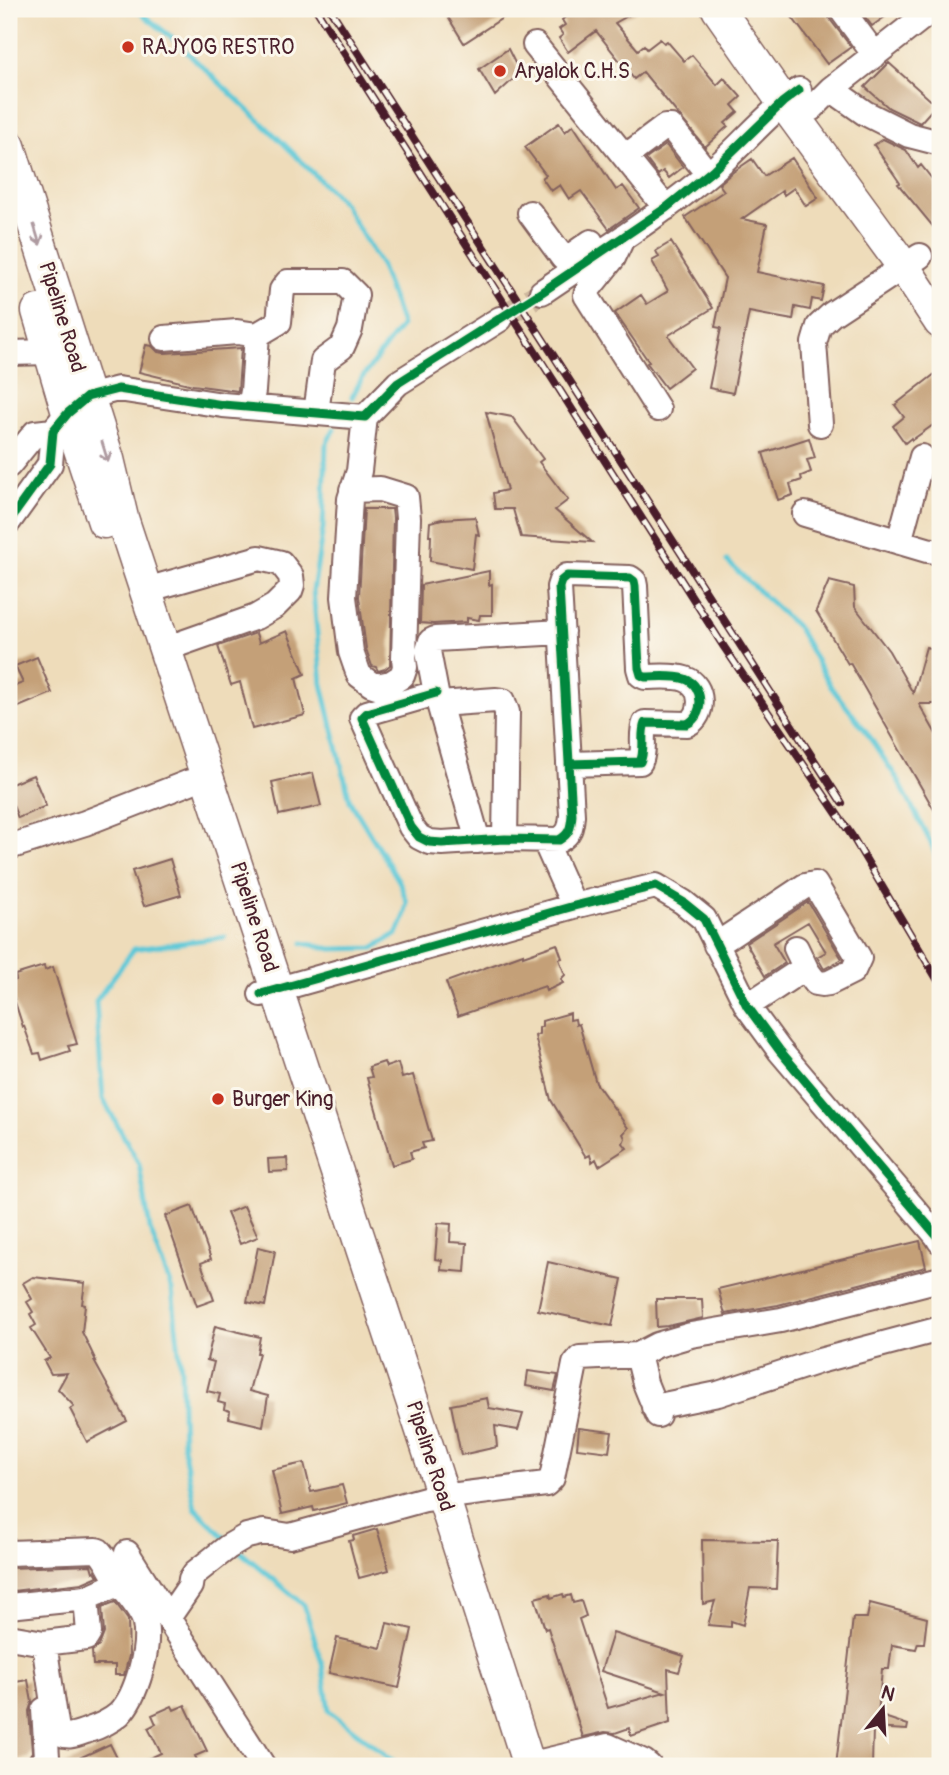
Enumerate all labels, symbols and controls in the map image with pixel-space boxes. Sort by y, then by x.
place label: RAJYOG RESTRO [142,34,294,61]
marker: RAJYOG RESTRO [120,39,136,55]
place label: Aryalok C.H.S [514,58,630,85]
marker: Aryalok C.H.S [492,63,508,79]
one-way arrow [31,223,44,245]
street label: Pipeline Road [32,258,92,376]
one-way arrow [100,440,113,462]
street label: Pipeline Road [223,858,285,976]
place label: Burger King [232,1086,334,1113]
marker: Burger King [210,1091,226,1107]
street label: Pipeline Road [399,1397,461,1515]
north arrow [848,1674,918,1744]
text: N [878,1680,898,1707]

